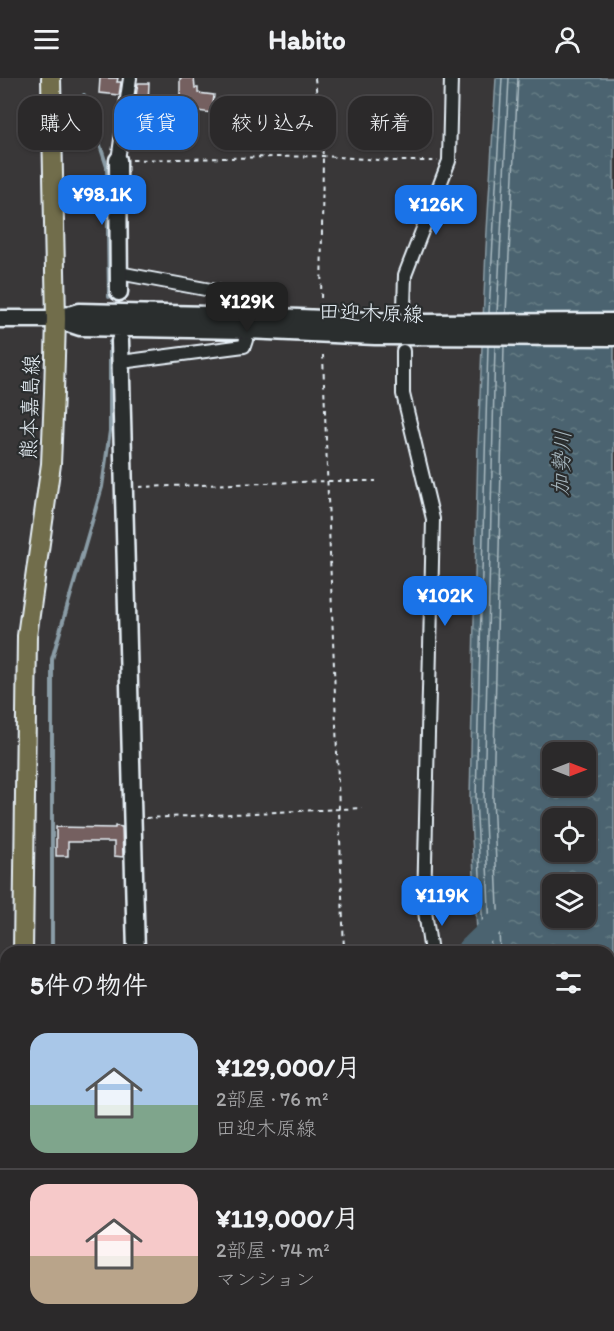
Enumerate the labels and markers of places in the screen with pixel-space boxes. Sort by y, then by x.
pin: ¥98.1K [53,175,151,226]
pin: ¥126K [394,185,478,236]
pin: ¥129K [205,282,289,333]
pin: ¥102K [403,576,487,627]
pin: ¥119K [400,876,484,927]

